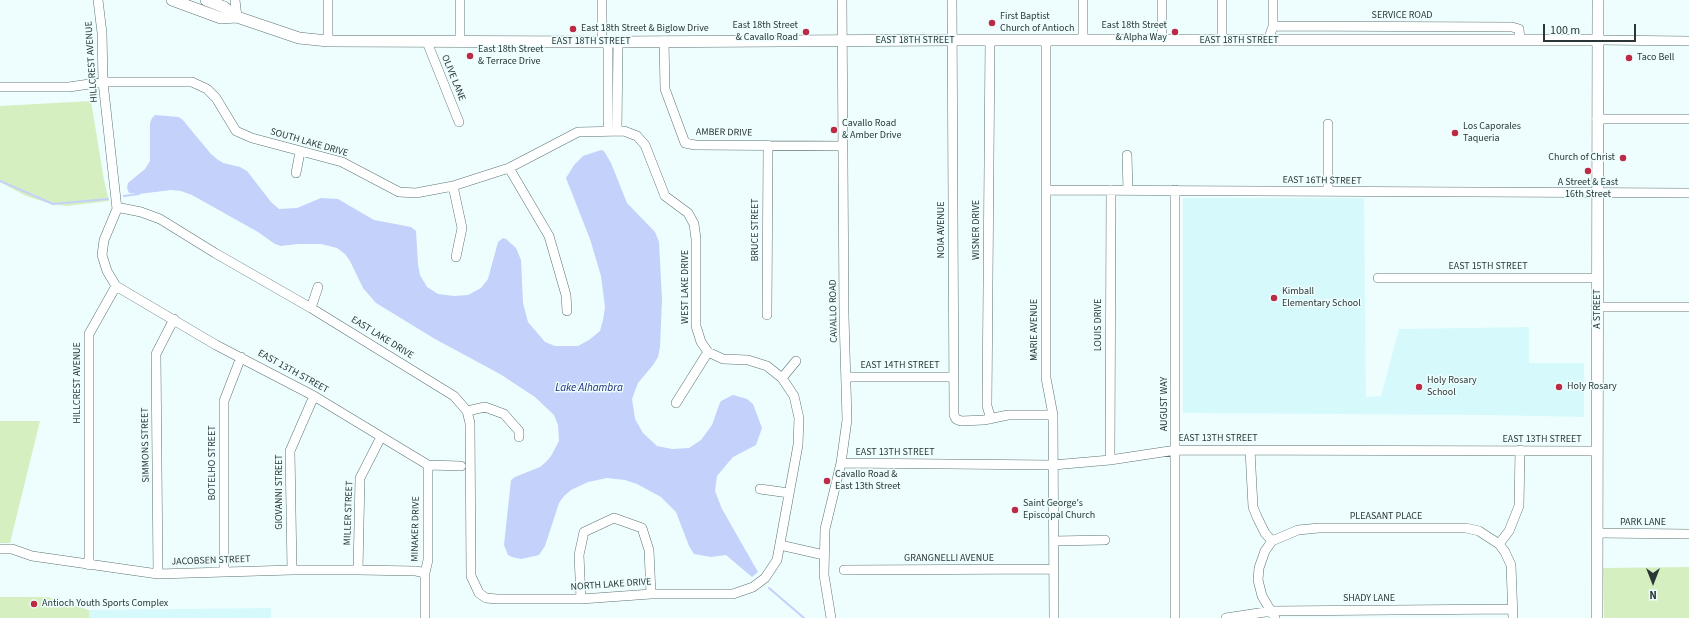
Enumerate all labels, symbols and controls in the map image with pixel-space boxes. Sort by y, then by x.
street label: SERVICE ROAD [1372,10,1432,22]
place label: First Baptist Church of Antioch [1000,11,1074,34]
scale bar [1545,16,1638,42]
marker: First Baptist Church of Antioch [987,18,997,28]
place label: East 18th Street & Cavallo Road [733,20,798,44]
place label: East 18th Street & Alpha Way [1102,20,1167,44]
street label: HILLCREST AVENUE [83,21,101,103]
text: 100 m [1550,22,1580,39]
place label: East 18th Street & Biglow Drive [581,23,709,35]
marker: East 18th Street & Biglow Drive [568,24,578,34]
marker: East 18th Street & Cavallo Road [801,27,811,37]
marker: East 18th Street & Alpha Way [1170,27,1180,37]
street label: EAST 18TH STREET [875,35,955,47]
street label: EAST 18TH STREET [1199,35,1279,47]
street label: EAST 18TH STREET [551,36,631,48]
place label: East 18th Street & Terrace Drive [478,44,543,68]
marker: East 18th Street & Terrace Drive [465,51,475,61]
place label: Taco Bell [1637,52,1674,64]
street label: OLIVE LANE [438,53,468,103]
marker: Taco Bell [1624,53,1634,63]
place label: Cavallo Road & Amber Drive [842,118,901,142]
place label: Los Caporales Taqueria [1463,121,1521,144]
marker: Cavallo Road & Amber Drive [829,125,839,135]
street label: SOUTH LAKE DRIVE [269,126,349,160]
street label: AMBER DRIVE [696,127,752,139]
marker: Los Caporales Taqueria [1450,128,1460,138]
place label: Church of Christ [1548,152,1615,164]
marker: Church of Christ [1618,153,1628,163]
marker: A Street & East 16th Street [1583,166,1593,176]
street label: EAST 16TH STREET [1282,174,1362,188]
place label: A Street & East 16th Street [1558,177,1618,200]
street label: BRUCE STREET [750,198,762,262]
street label: WISNER DRIVE [971,200,983,260]
street label: NOIA AVENUE [936,201,948,259]
street label: WEST LAKE DRIVE [680,250,692,324]
street label: EAST 15TH STREET [1448,261,1528,273]
street label: CAVALLO ROAD [827,279,841,343]
place label: Kimball Elementary School [1282,286,1361,310]
street label: A STREET [1592,289,1604,329]
marker: Kimball Elementary School [1269,293,1279,303]
street label: MARIE AVENUE [1029,299,1041,361]
street label: LOUIS DRIVE [1093,299,1105,351]
street label: EAST LAKE DRIVE [349,314,415,362]
street label: HILLCREST AVENUE [72,342,84,424]
street label: EAST 13TH STREET [255,348,331,396]
street label: EAST 14TH STREET [860,360,940,372]
place label: Holy Rosary School [1427,375,1477,398]
street label: AUGUST WAY [1159,377,1171,431]
place label: Holy Rosary [1567,381,1617,393]
water label: Lake Alhambra [555,382,623,396]
marker: Holy Rosary School [1414,382,1424,392]
marker: Holy Rosary [1554,382,1564,392]
street label: SIMMONS STREET [139,407,153,483]
street label: BOTELHO STREET [207,425,219,501]
street label: EAST 13TH STREET [1178,433,1258,445]
street label: EAST 13TH STREET [1502,434,1582,446]
street label: EAST 13TH STREET [855,447,935,459]
street label: GIOVANNI STREET [274,454,286,530]
place label: Cavallo Road & East 13th Street [835,469,900,492]
marker: Cavallo Road & East 13th Street [822,476,832,486]
street label: MILLER STREET [342,480,356,546]
street label: MINAKER DRIVE [409,496,423,562]
place label: Saint George's Episcopal Church [1023,498,1095,522]
marker: Saint George's Episcopal Church [1010,505,1020,515]
street label: PLEASANT PLACE [1350,511,1422,523]
street label: PARK LANE [1620,517,1666,529]
street label: GRANGNELLI AVENUE [904,553,994,565]
street label: JACOBSEN STREET [171,554,251,568]
north arrow [1633,562,1673,602]
street label: NORTH LAKE DRIVE [570,576,652,594]
text: N [1649,587,1657,602]
street label: SHADY LANE [1343,593,1395,605]
place label: Antioch Youth Sports Complex [42,598,168,610]
marker: Antioch Youth Sports Complex [29,599,39,609]

